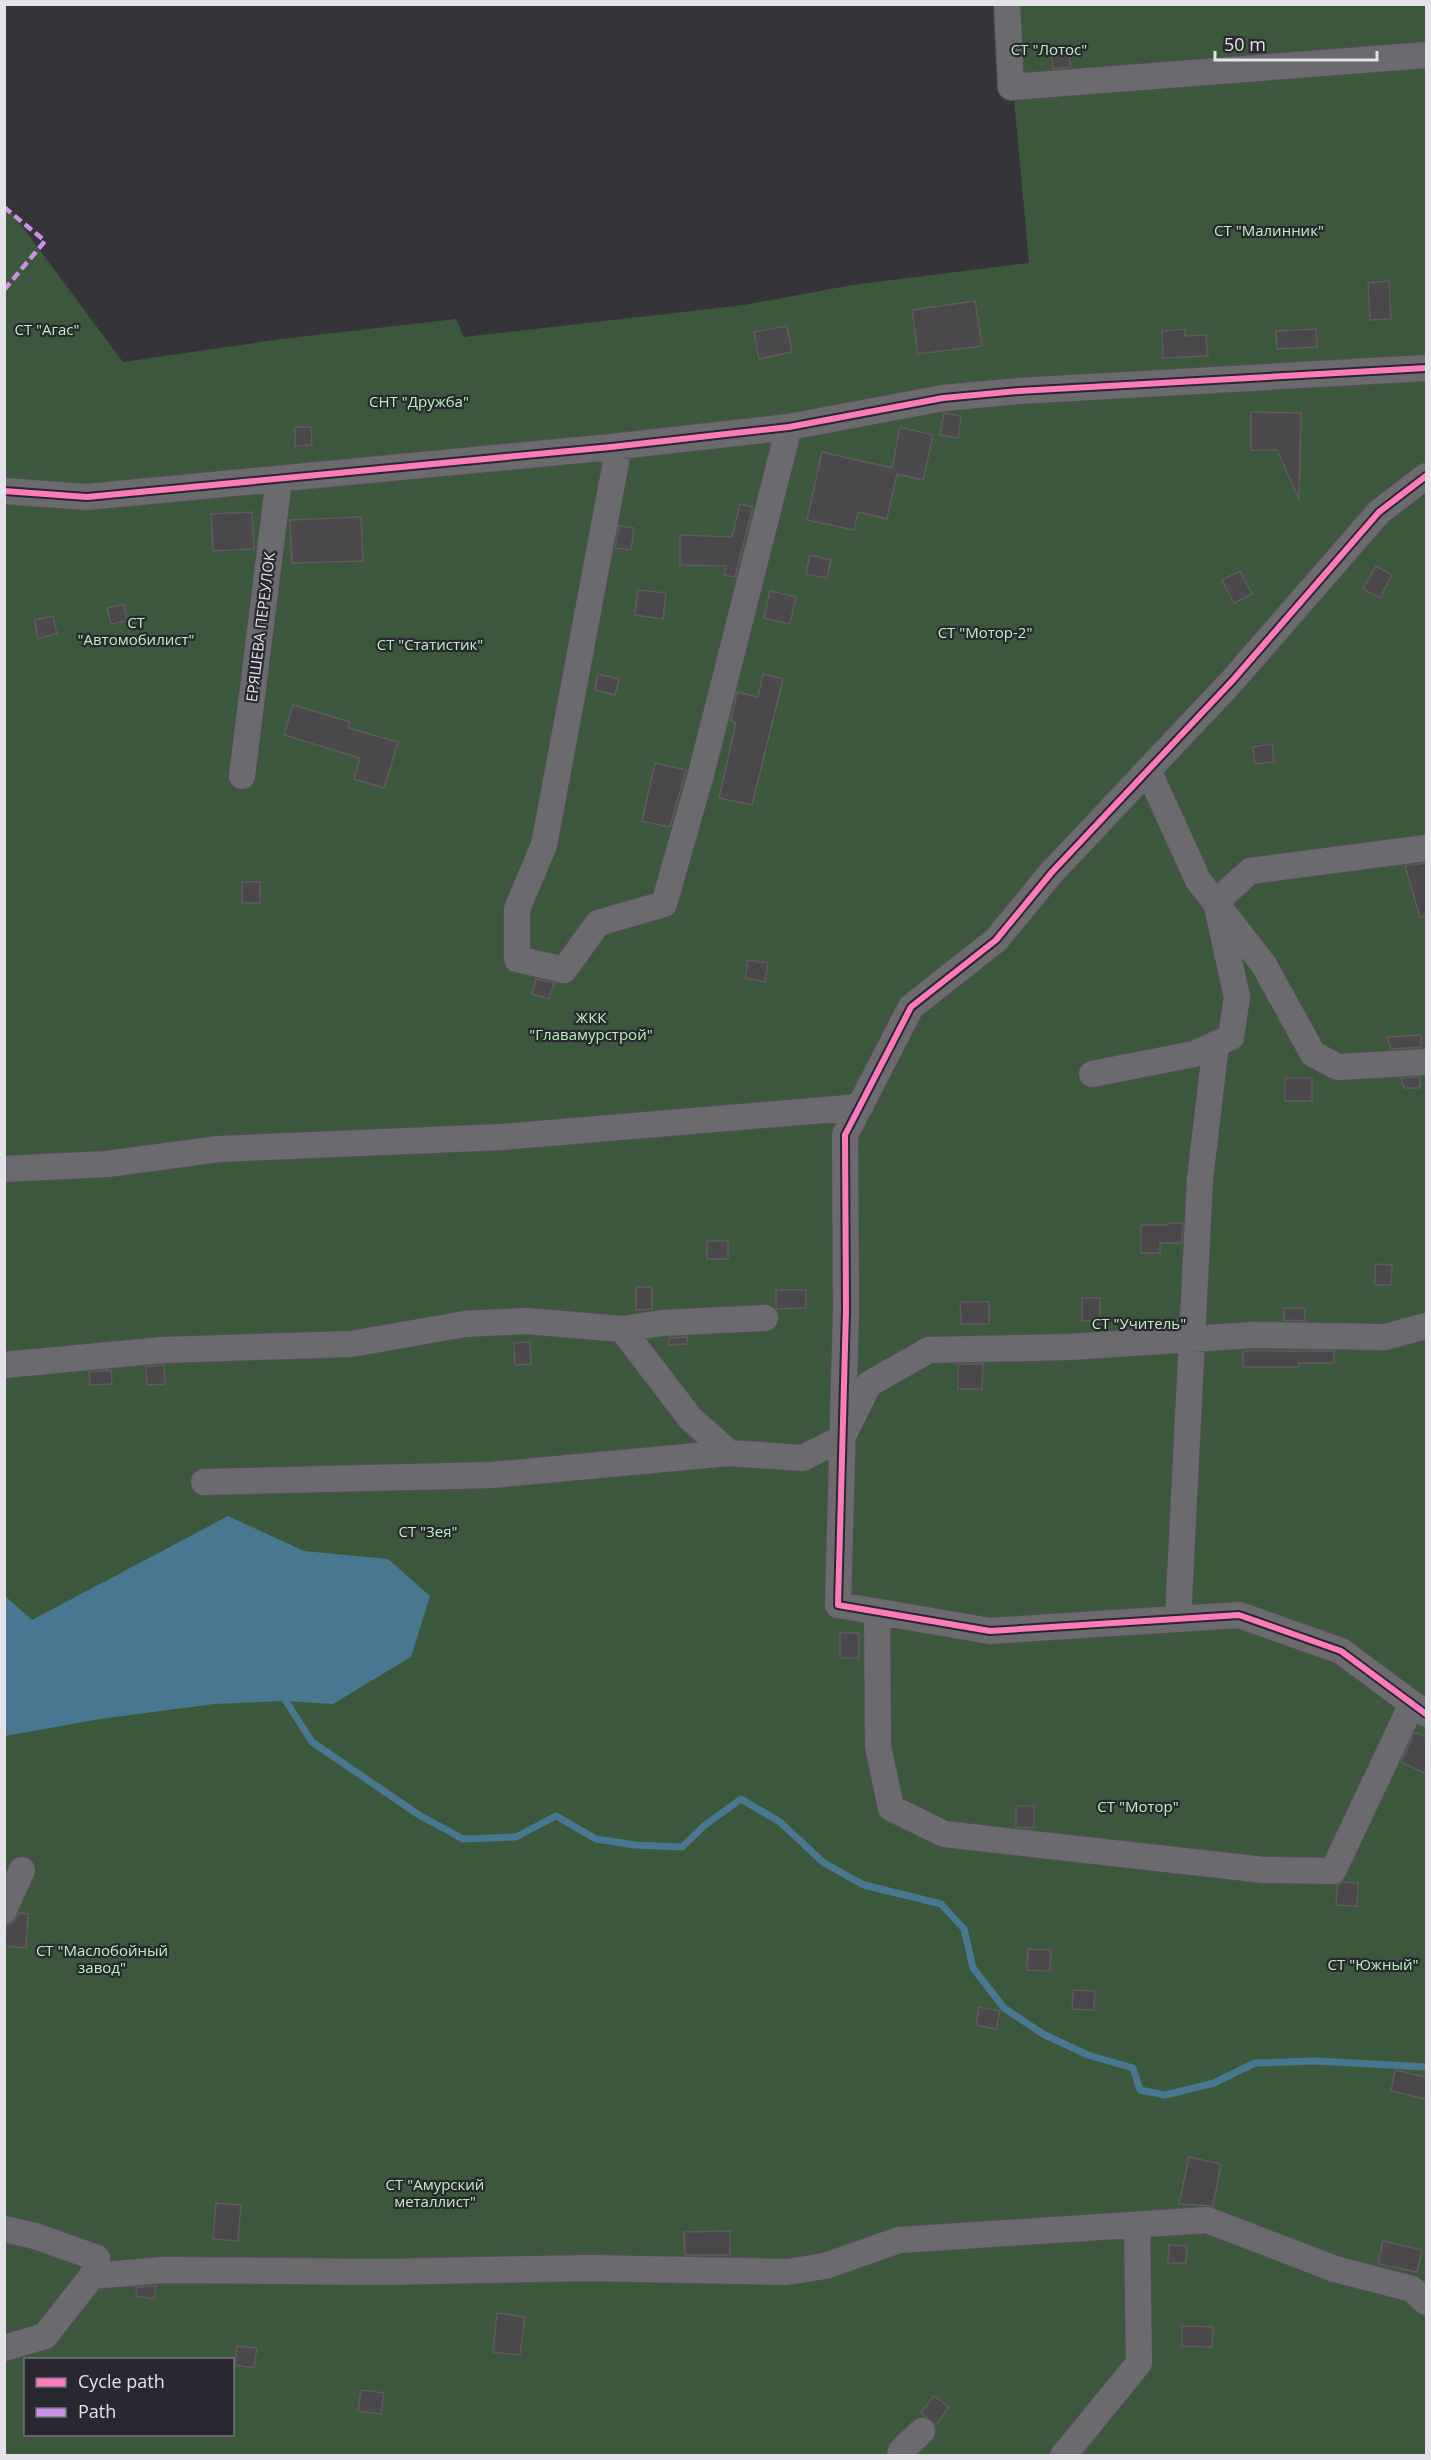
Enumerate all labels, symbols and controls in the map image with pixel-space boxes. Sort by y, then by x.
scale bar [1215,24,1377,62]
text: 50 m [1224,32,1266,56]
park label: СТ "Лотос" [1011,39,1087,59]
park label: СТ "Малинник" [1214,220,1324,240]
park label: СТ "Агас" [14,319,80,339]
park label: СНТ "Дружба" [369,391,469,411]
street label: ЕРЯШЕВА ПЕРЕУЛОК [241,550,279,703]
park label: СТ "Автомобилист" [78,612,194,649]
park label: СТ "Мотор-2" [938,622,1032,642]
park label: СТ "Статистик" [377,634,483,654]
park label: ЖКК "Главамурстрой" [529,1007,653,1044]
park label: СТ "Учитель" [1092,1313,1186,1333]
park label: СТ "Зея" [398,1521,458,1541]
park label: СТ "Мотор" [1097,1796,1179,1816]
park label: СТ "Маслобойный завод" [36,1940,168,1977]
park label: СТ "Южный" [1328,1954,1418,1974]
park label: СТ "Амурский металлист" [386,2174,484,2211]
legend [24,2358,234,2436]
text: Cycle path [78,2369,165,2393]
text: Path [78,2399,116,2423]

